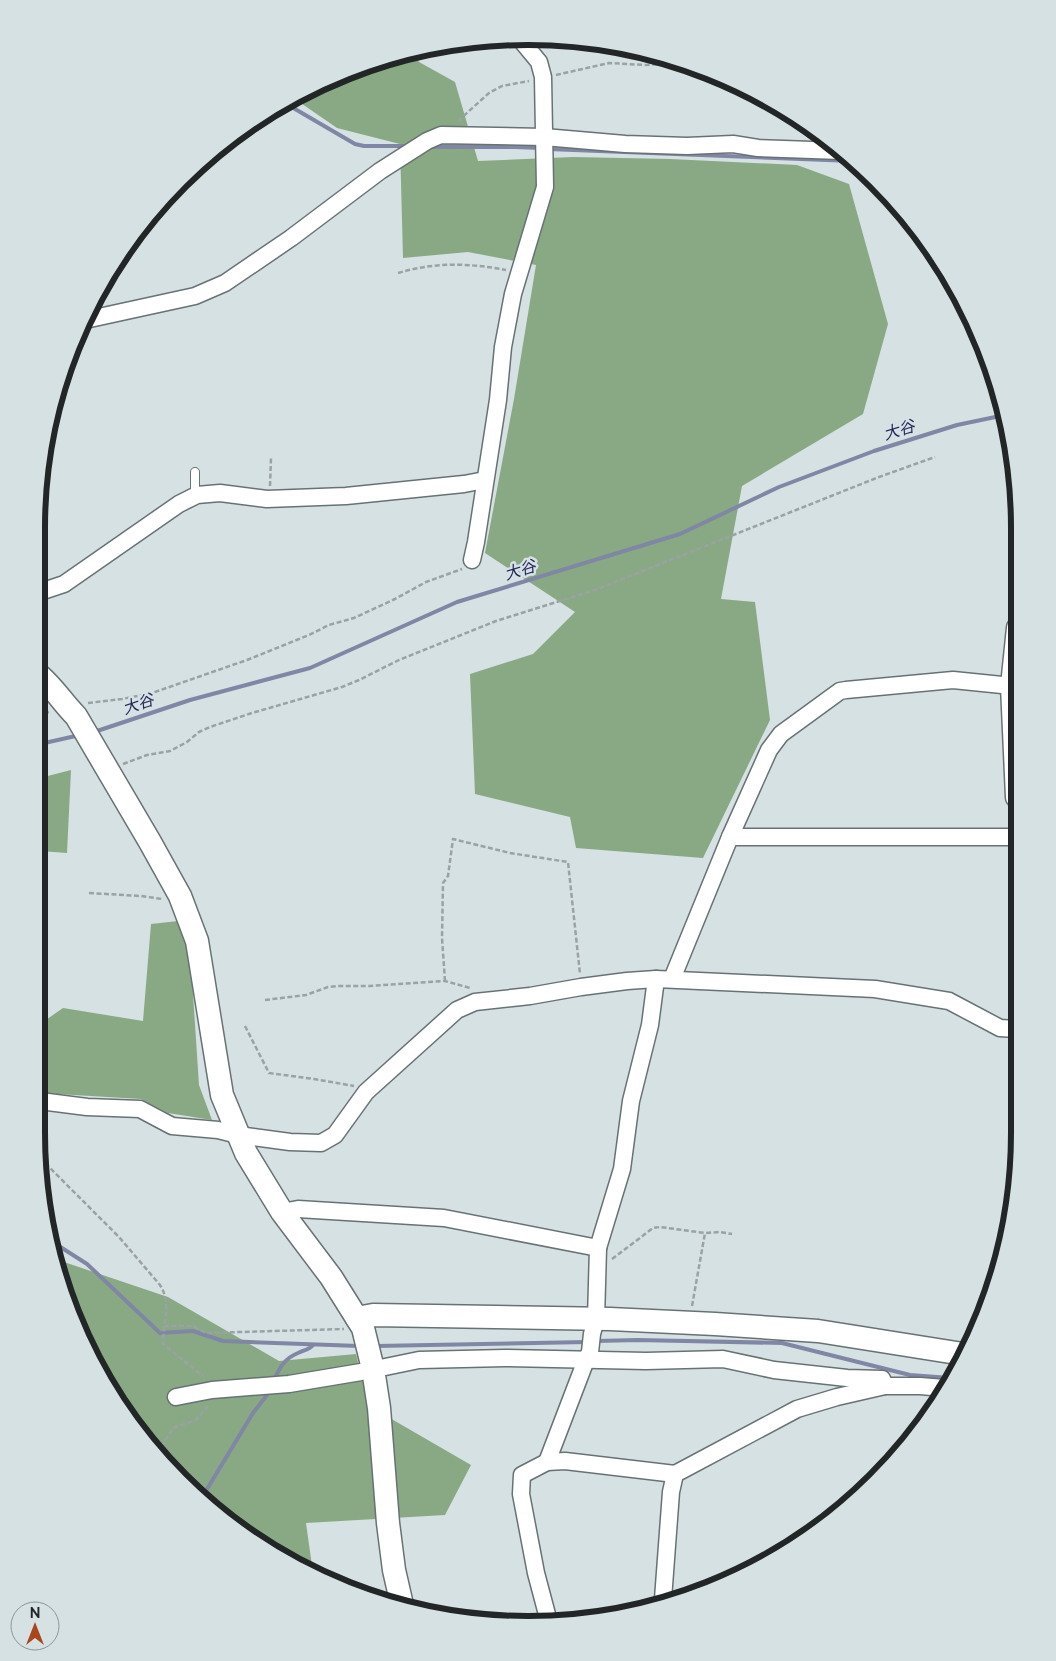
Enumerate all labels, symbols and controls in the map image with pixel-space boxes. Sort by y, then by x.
water label: 大谷 [881,416,919,444]
water label: 大谷 [502,556,540,584]
water label: 大谷 [120,689,158,718]
north arrow [10,1601,60,1651]
text: N [30,1605,40,1621]

